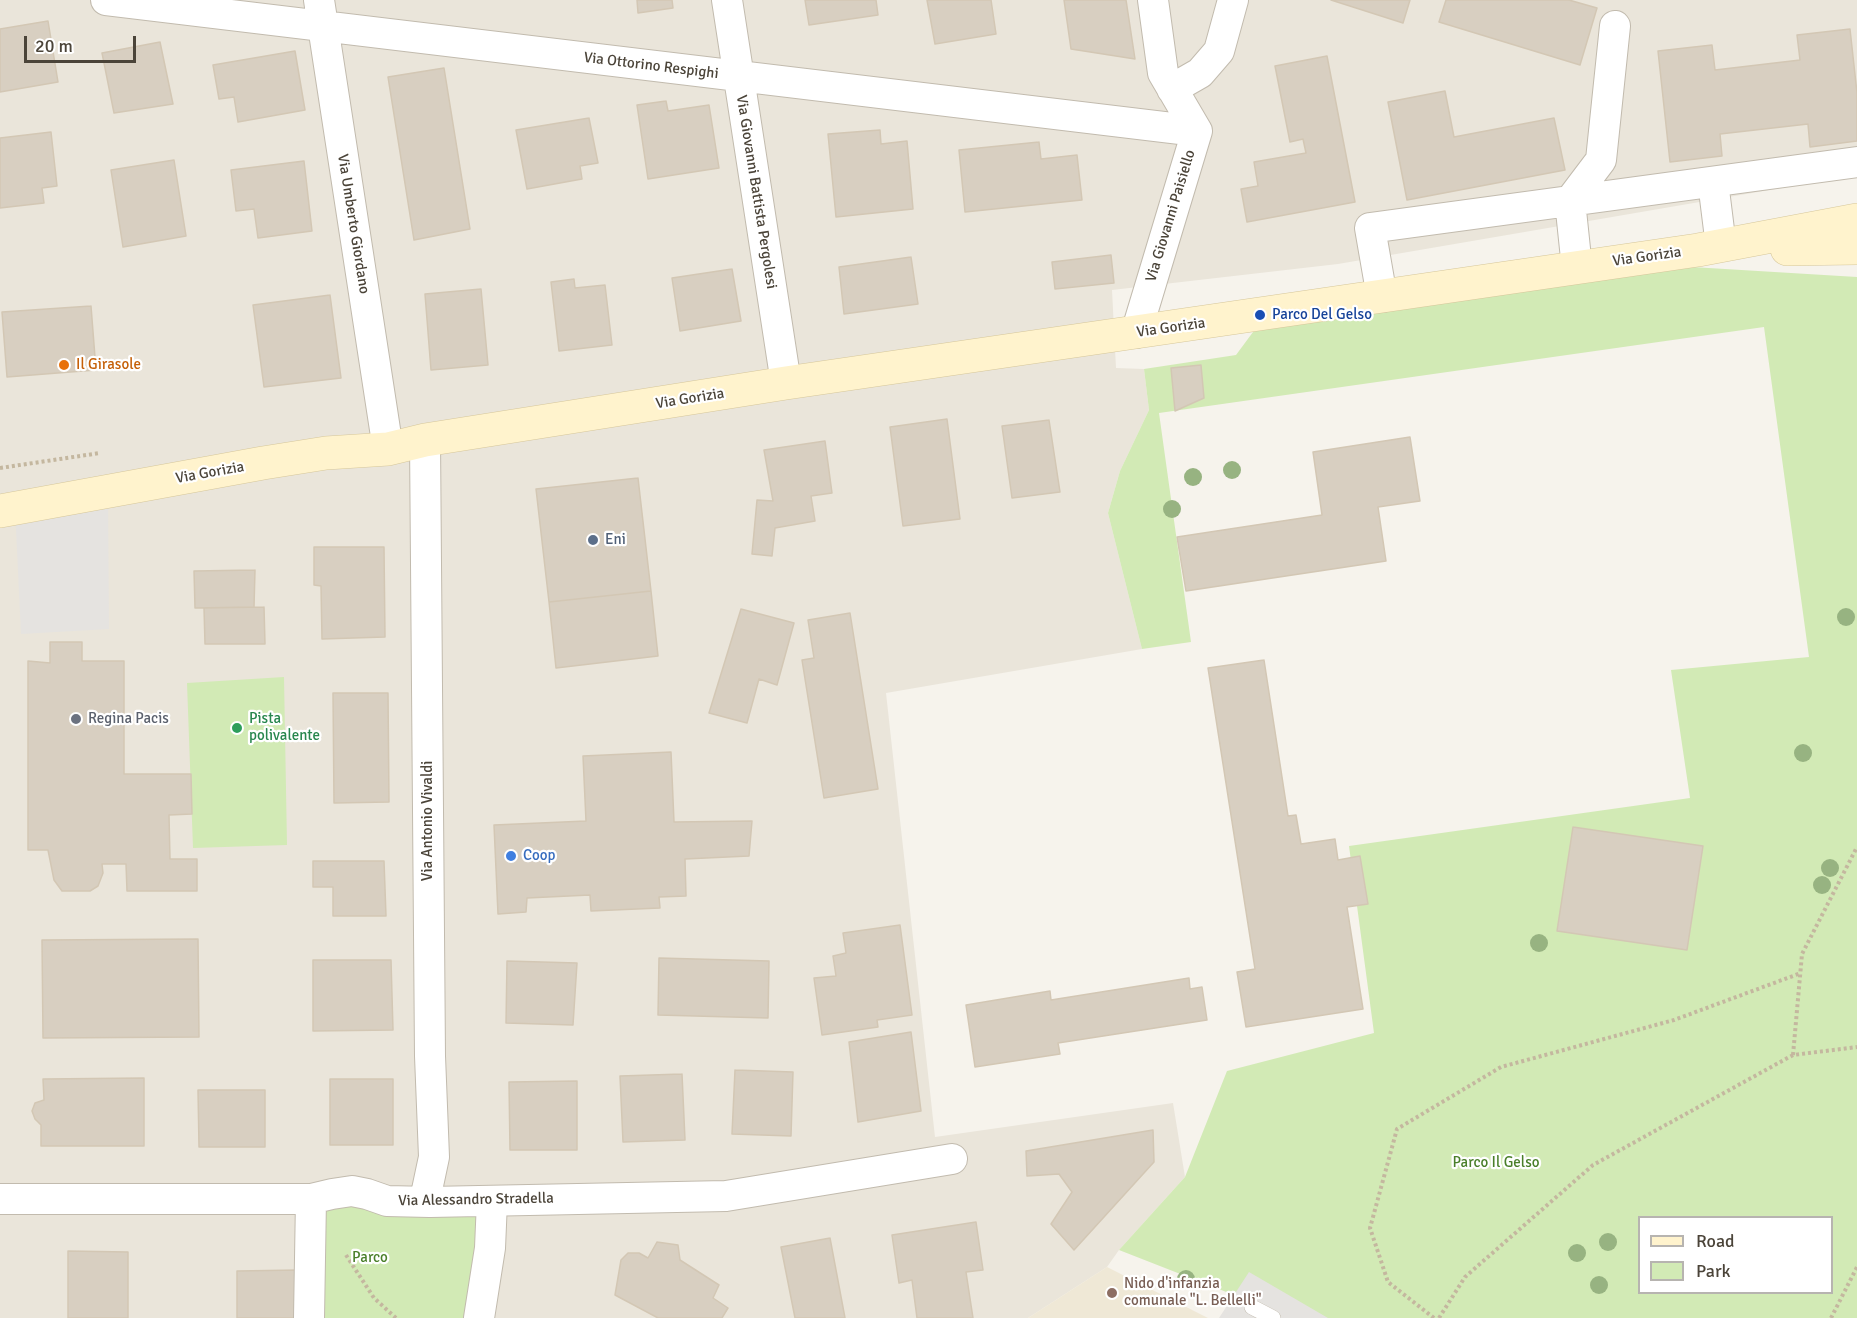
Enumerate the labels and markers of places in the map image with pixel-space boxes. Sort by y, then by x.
place label: Parco Del Gelso [1272,306,1372,324]
marker: Parco Del Gelso [1253,308,1267,322]
place label: Il Girasole [76,356,141,374]
marker: Il Girasole [57,358,71,372]
place label: Eni [605,531,626,549]
marker: Eni [586,533,600,547]
place label: Regina Pacis [88,710,169,728]
place label: Pista polivalente [249,710,320,745]
marker: Regina Pacis [69,712,83,726]
marker: Pista polivalente [230,721,244,735]
place label: Coop [523,847,555,865]
marker: Coop [504,849,518,863]
place label: Nido d'infanzia comunale "L. Bellelli" [1124,1275,1261,1310]
marker: Nido d'infanzia comunale "L. Bellelli" [1105,1286,1119,1300]

